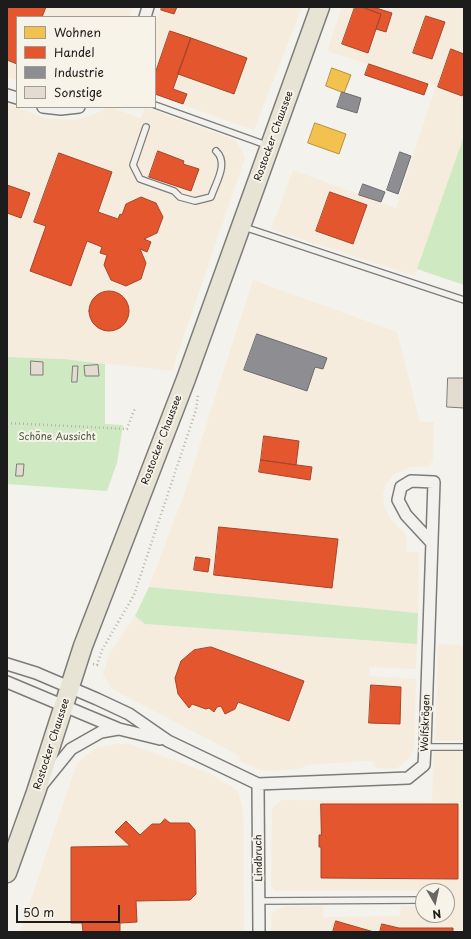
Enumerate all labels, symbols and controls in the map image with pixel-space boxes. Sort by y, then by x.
legend [16,16,156,108]
text: Wohnen [54,23,101,41]
text: Handel [54,43,94,61]
text: Industrie [54,63,104,81]
text: Sonstige [54,83,102,101]
street label: Rostocker Chaussee [252,89,296,183]
street label: Rostocker Chaussee [139,393,185,487]
park label: Schöne Aussicht [18,431,96,443]
street label: Wolfskrögen [419,694,433,752]
street label: Rostocker Chaussee [32,697,72,791]
street label: Lindbruch [253,834,265,882]
north arrow [415,883,455,923]
scale bar [18,897,122,923]
text: 50 m [23,903,54,921]
text: N [431,905,442,923]

